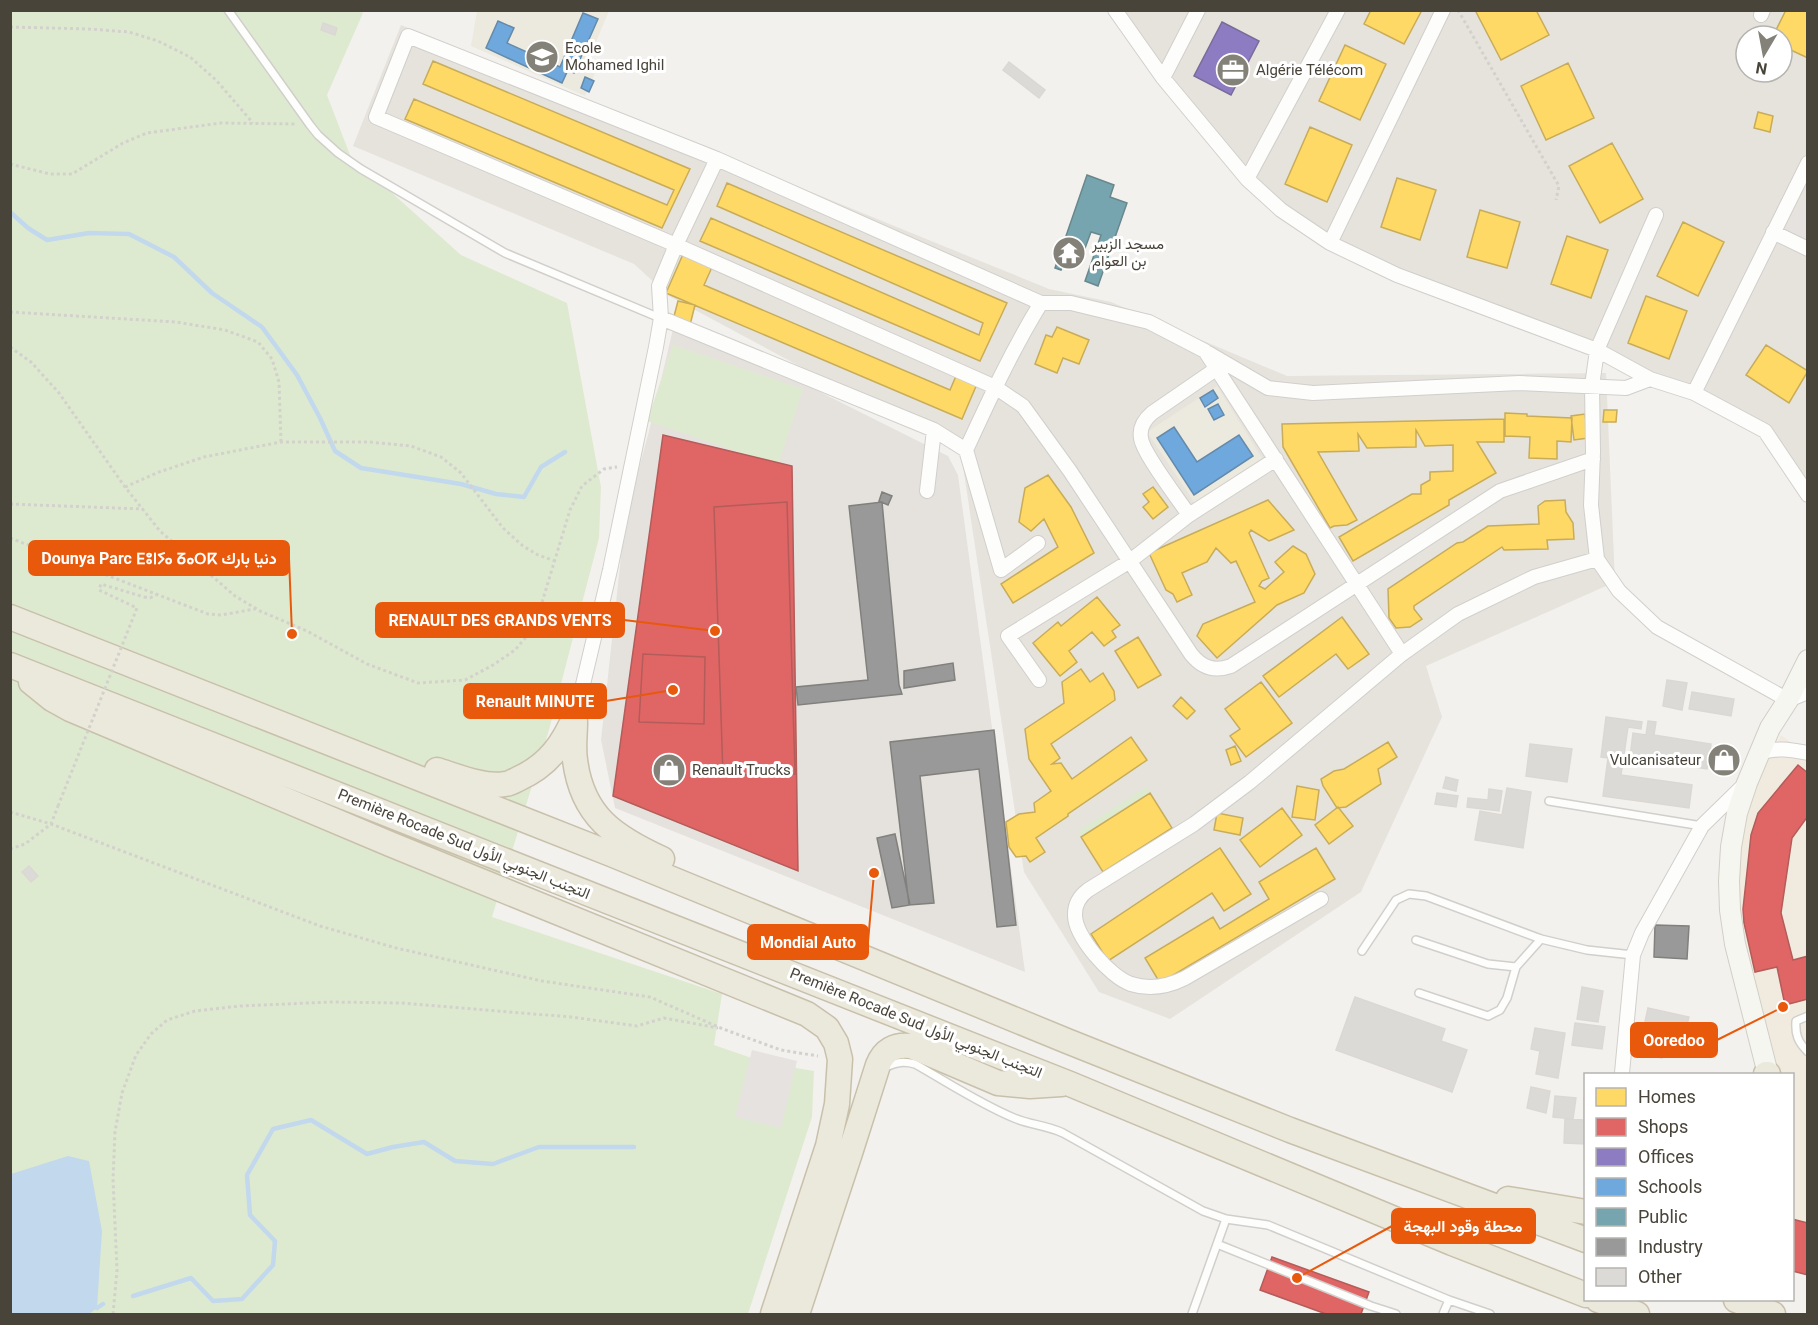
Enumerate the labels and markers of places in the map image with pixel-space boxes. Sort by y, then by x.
school or university icon: Ecole Mohamed Ighil [524,39,560,75]
place label: Ecole Mohamed Ighil [565,39,664,74]
office icon: Algérie Télécom [1215,52,1251,88]
place label: Algérie Télécom [1256,61,1363,79]
temple icon: مسجد الزبير بن العوام [1051,235,1087,271]
place label: مسجد الزبير بن العوام [1091,235,1164,271]
callout: Dounya Parc ⴹⵓⵏⵢⴰ ⵒⴰⵔⴽ دنيا بارك [29,541,289,575]
callout: RENAULT DES GRANDS VENTS [376,603,624,637]
callout: Renault MINUTE [464,684,606,718]
shop icon: Vulcanisateur [1706,742,1742,778]
place label: Vulcanisateur [1610,751,1701,769]
shop icon: Renault Trucks [651,752,687,788]
place label: Renault Trucks [692,761,791,779]
callout: Mondial Auto [748,925,868,959]
callout: Ooredoo [1631,1023,1717,1057]
callout: محطة وقود البهجة [1392,1209,1535,1243]

